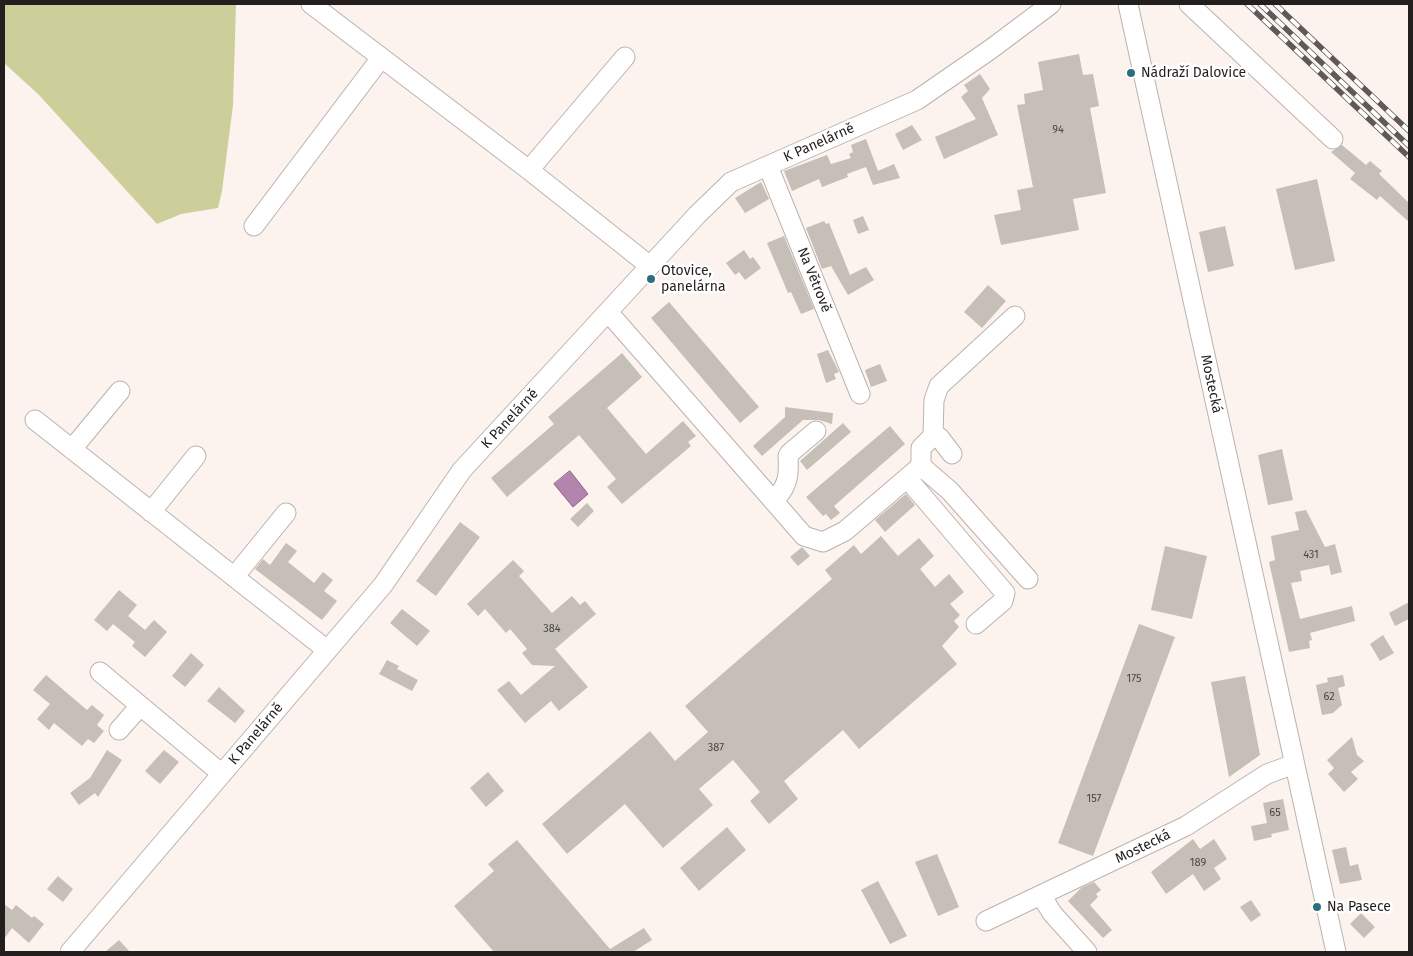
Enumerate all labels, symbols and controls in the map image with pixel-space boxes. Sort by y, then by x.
place label: Nádraží Dalovice [1141,65,1246,81]
marker: Nádraží Dalovice [1125,67,1137,79]
street label: K Panelárně [781,120,857,166]
house number: 94 [1052,123,1064,137]
street label: Na Větrově [793,245,835,315]
place label: Otovice, panelárna [661,263,725,296]
marker: Otovice, panelárna [645,273,657,285]
street label: Mostecká [1197,353,1225,415]
street label: K Panelárně [478,386,542,452]
house number: 431 [1303,548,1319,562]
house number: 384 [543,622,561,636]
house number: 175 [1127,672,1141,686]
house number: 62 [1323,690,1335,704]
street label: K Panelárně [225,700,287,768]
house number: 387 [708,741,724,755]
house number: 157 [1087,792,1101,806]
house number: 65 [1269,806,1281,820]
street label: Mostecká [1113,826,1173,868]
house number: 189 [1190,856,1206,870]
place label: Na Pasece [1327,899,1391,915]
marker: Na Pasece [1311,901,1323,913]

